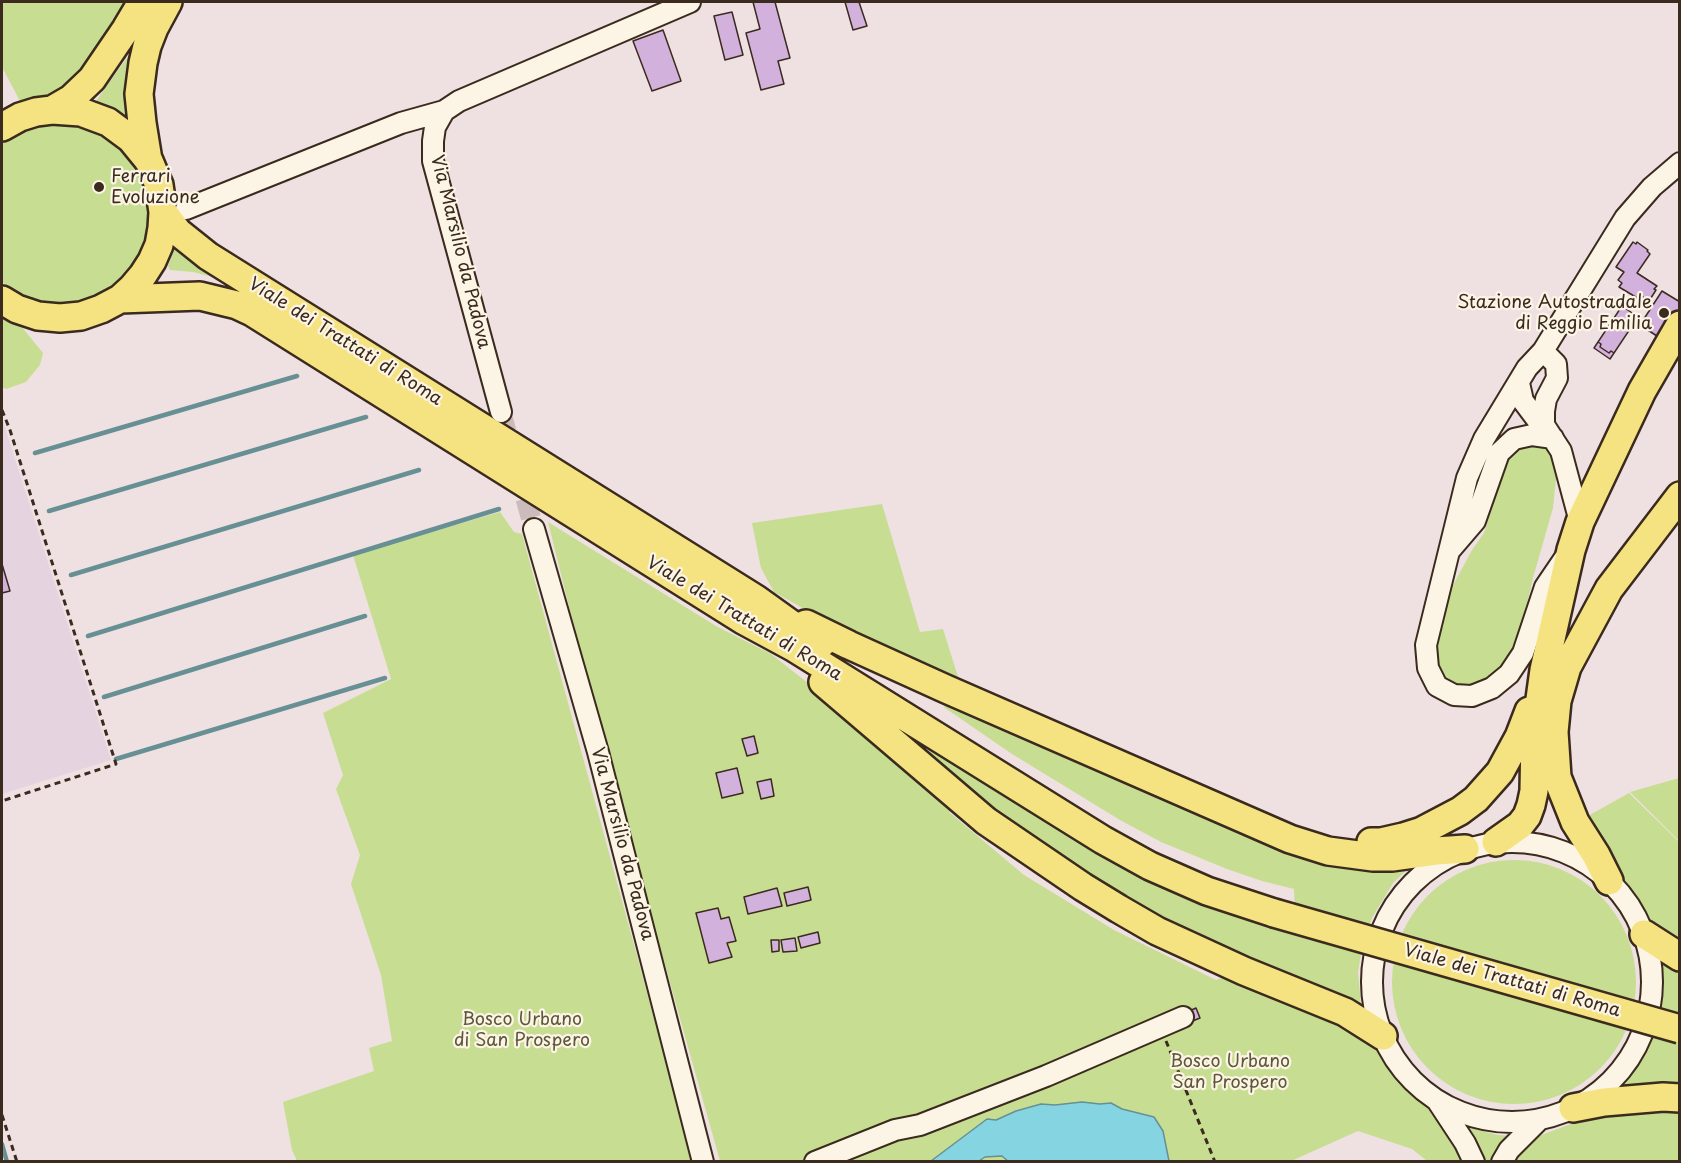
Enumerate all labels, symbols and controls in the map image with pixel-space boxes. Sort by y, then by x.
street label: Via Marsilio da Padova [425,153,495,351]
place label: Ferrari Evoluzione [111,166,200,208]
marker: Ferrari Evoluzione [92,180,106,194]
street label: Viale dei Trattati di Roma [244,273,446,411]
place label: Stazione Autostradale di Reggio Emilia [1457,292,1652,334]
marker: Stazione Autostradale di Reggio Emilia [1657,306,1671,320]
street label: Viale dei Trattati di Roma [642,552,846,686]
street label: Via Marsilio da Padova [586,745,658,943]
street label: Viale dei Trattati di Roma [1401,940,1623,1022]
park label: Bosco Urbano di San Prospero [454,1009,590,1052]
park label: Bosco Urbano San Prospero [1170,1051,1290,1094]

